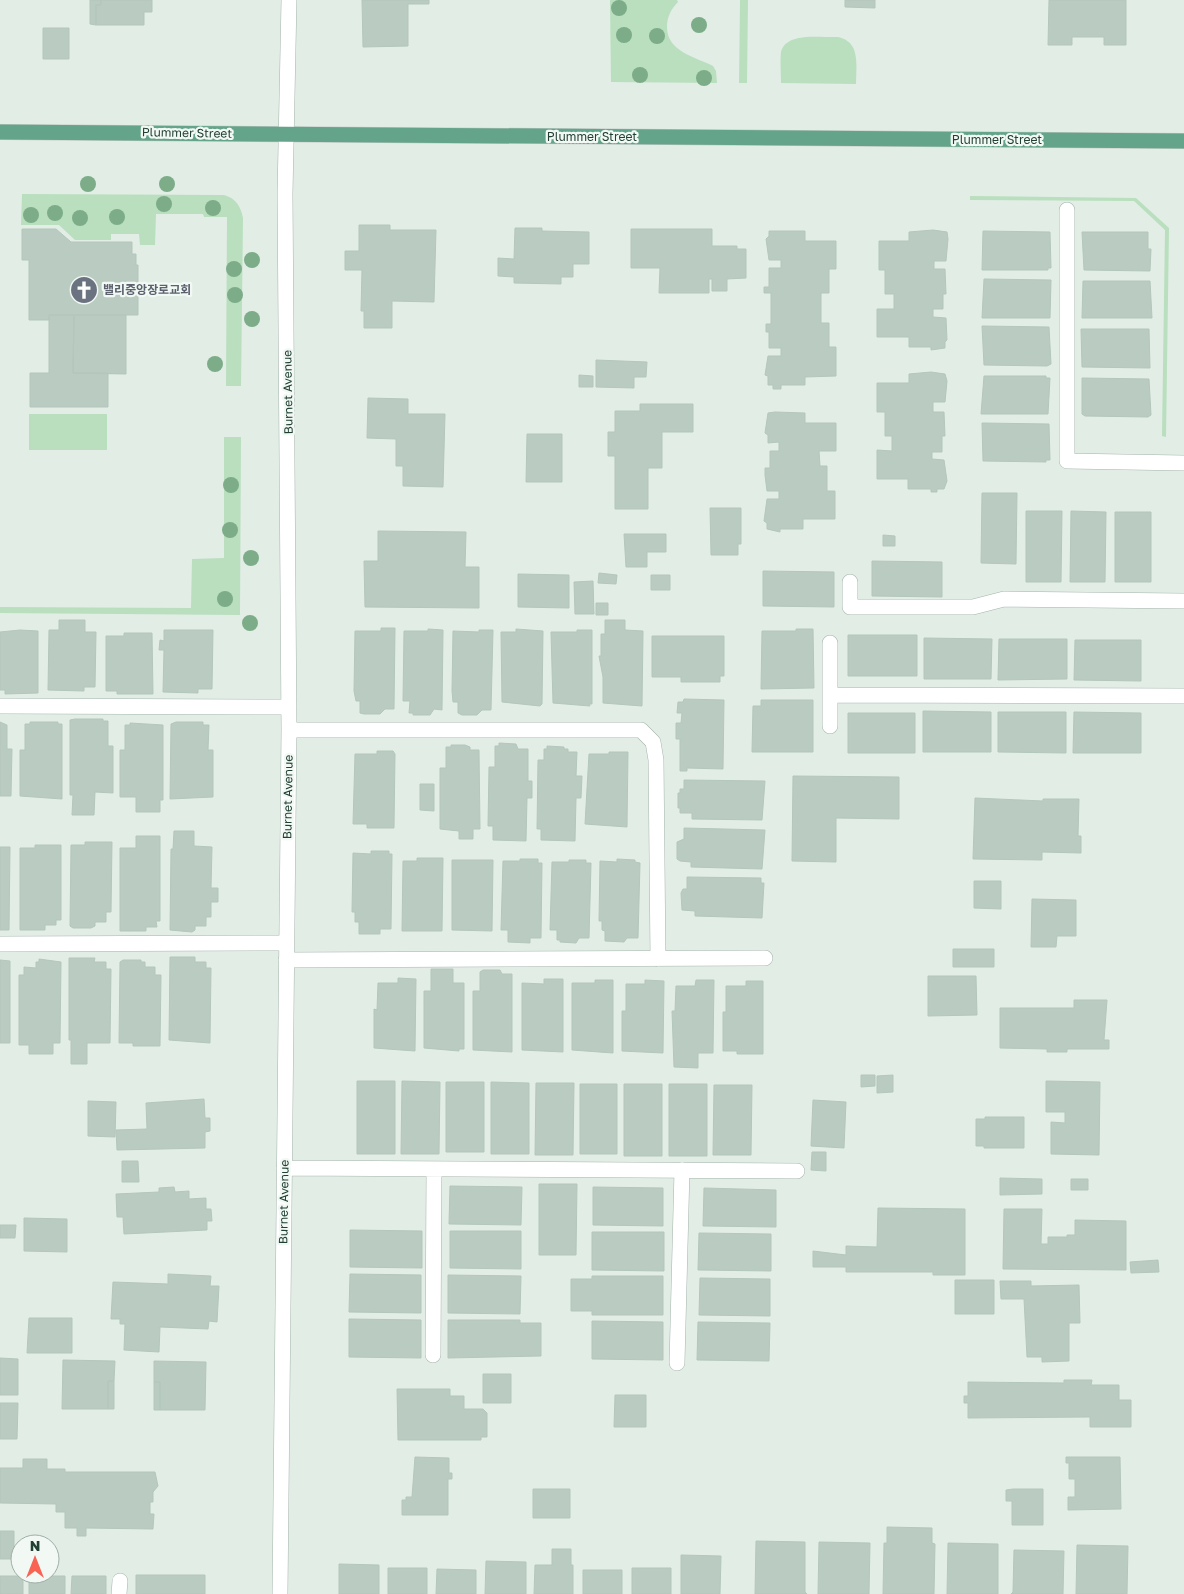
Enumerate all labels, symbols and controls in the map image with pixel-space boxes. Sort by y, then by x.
street label: Plummer Street [142,124,233,141]
street label: Plummer Street [547,129,637,144]
street label: Plummer Street [952,132,1042,147]
church icon: 밸리중앙장로교회 [69,275,99,305]
place label: 밸리중앙장로교회 [103,282,191,297]
street label: Burnet Avenue [279,350,296,434]
street label: Burnet Avenue [279,755,296,839]
street label: Burnet Avenue [275,1160,292,1244]
north arrow [10,1534,60,1584]
text: N [30,1537,40,1554]

